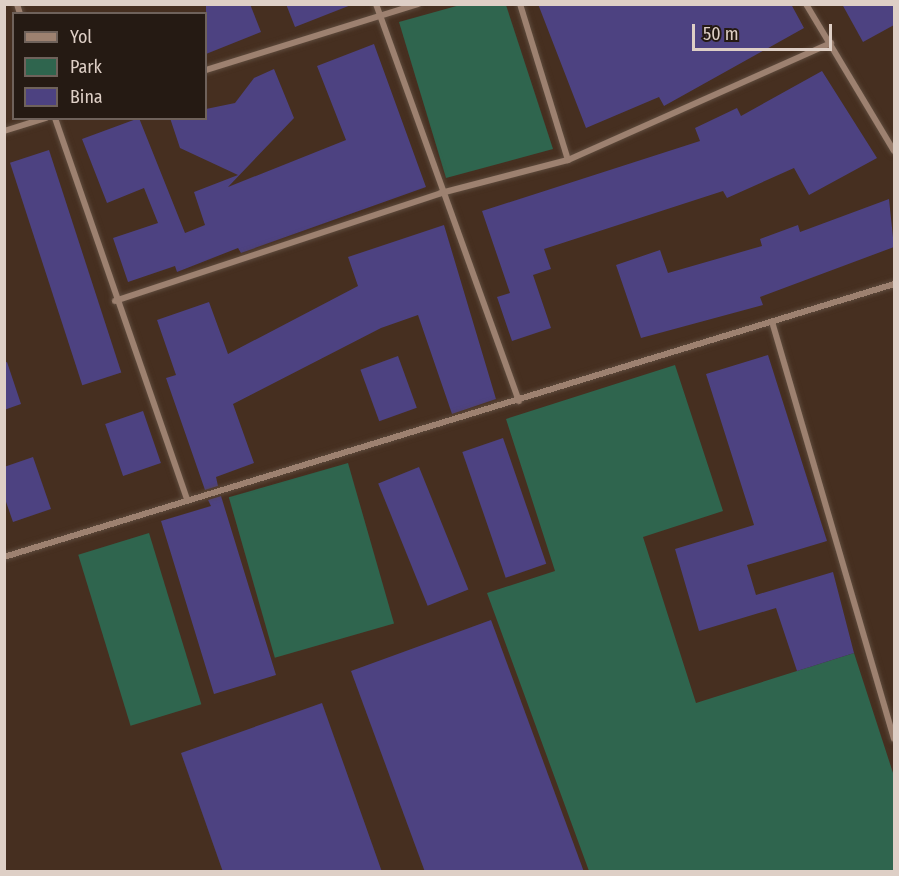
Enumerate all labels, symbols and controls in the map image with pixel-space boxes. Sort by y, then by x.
legend [12,12,207,120]
scale bar [695,12,834,50]
text: 50 m [703,23,739,45]
text: Yol [70,26,92,48]
text: Park [70,56,102,78]
text: Bina [70,86,103,108]

